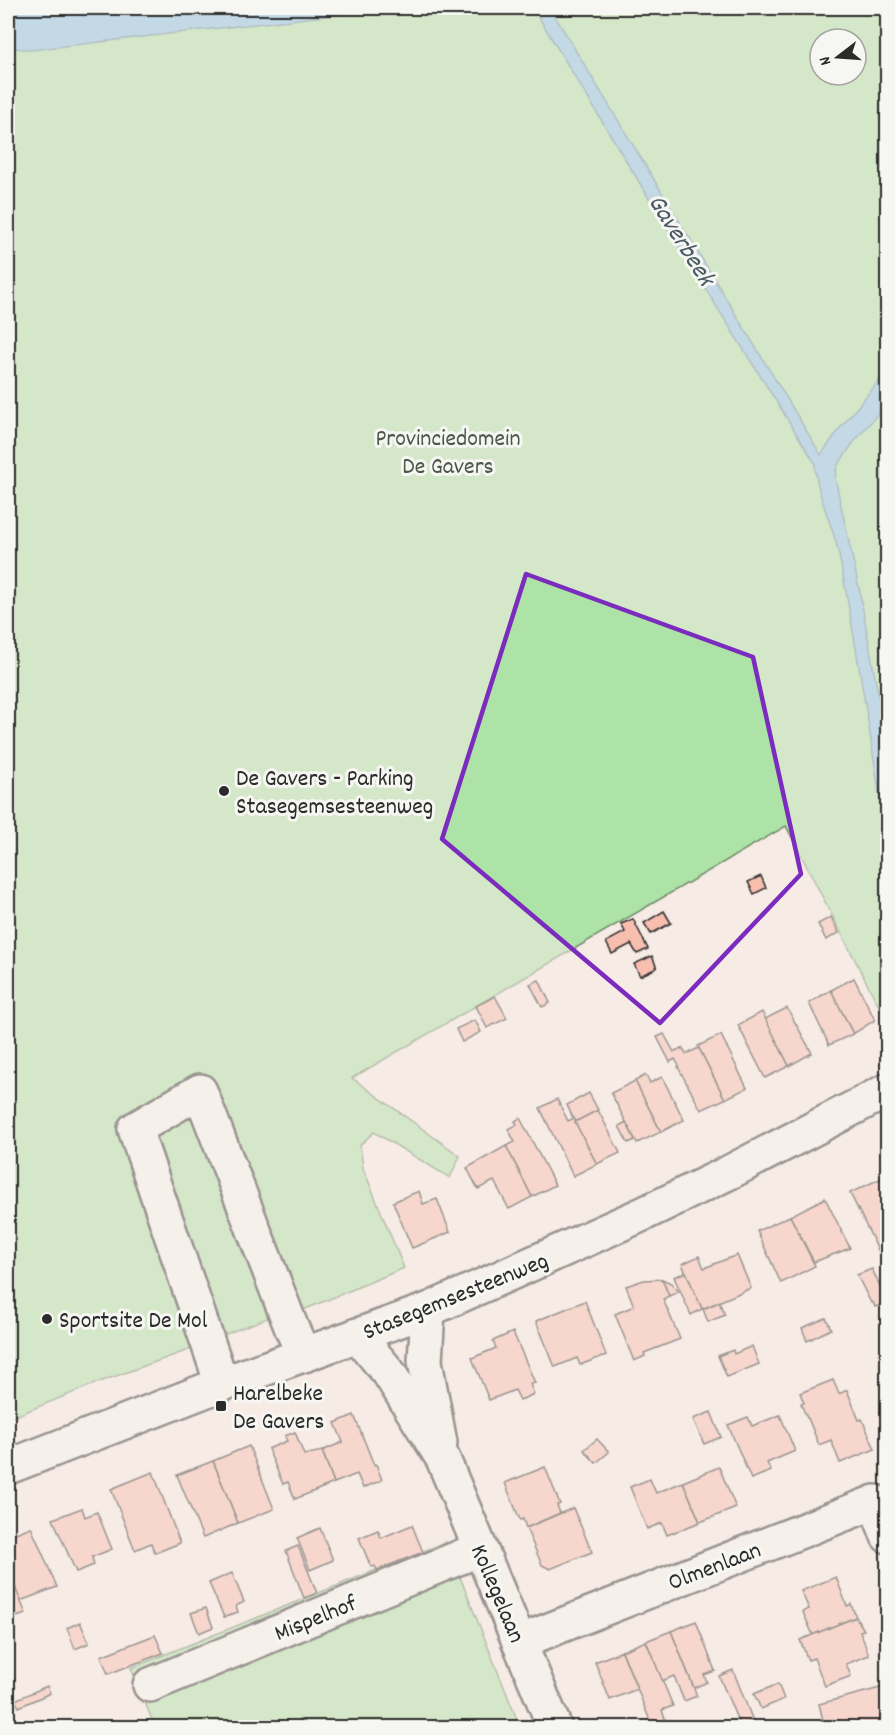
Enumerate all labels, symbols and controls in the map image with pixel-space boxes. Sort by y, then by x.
north arrow [808,27,868,87]
text: N [814,53,838,68]
water label: Gaverbeek [637,188,724,296]
park label: Provinciedomein De Gavers [375,423,521,485]
place label: De Gavers - Parking Stasegemsesteenweg [236,763,433,825]
marker: De Gavers - Parking Stasegemsesteenweg [217,784,231,798]
street label: Stasegemsesteenweg [358,1245,554,1350]
place label: Sportsite De Mol [59,1305,208,1339]
marker: Sportsite De Mol [40,1312,54,1326]
place label: Harelbeke De Gavers [233,1378,324,1440]
marker: Harelbeke De Gavers [214,1399,228,1413]
street label: Olmenlaan [664,1535,766,1601]
street label: Kollegelaan [460,1540,532,1649]
street label: Mispelhof [270,1588,363,1652]

